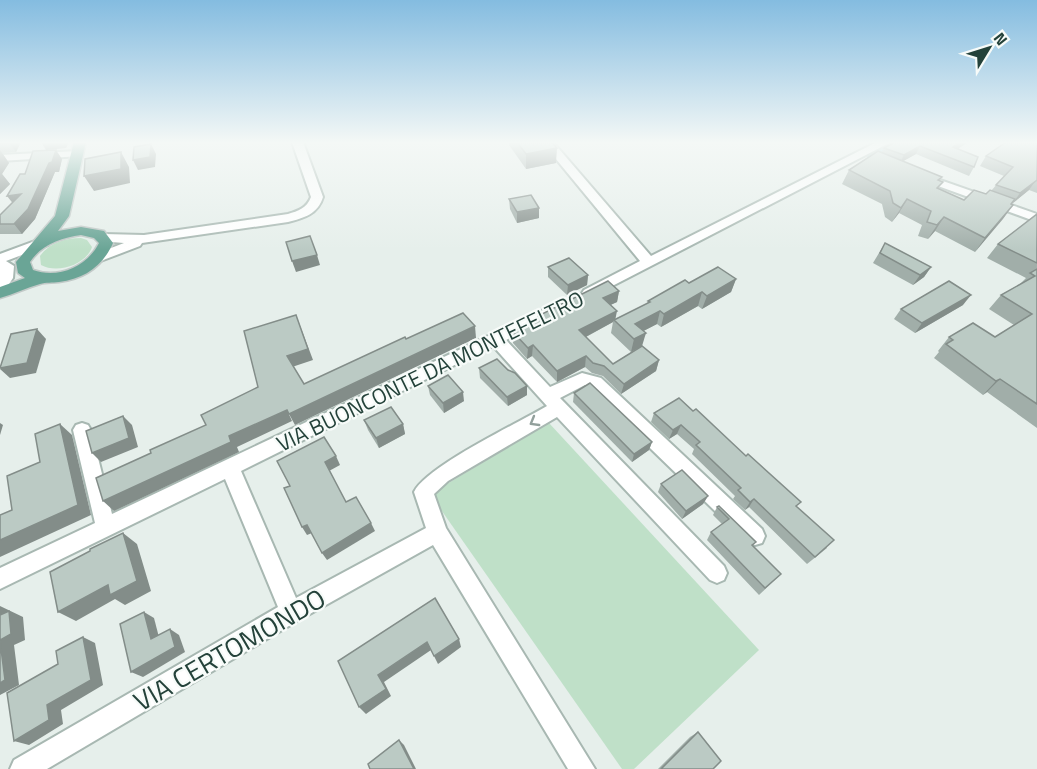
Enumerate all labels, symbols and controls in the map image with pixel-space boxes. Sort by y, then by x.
north arrow [959,18,1019,78]
text: N [988,27,1014,51]
street label: VIA BUONCONTE DA MONTEFELTRO [271,282,589,460]
one-way arrow [530,415,540,426]
street label: VIA CERTOMONDO [125,577,333,721]

